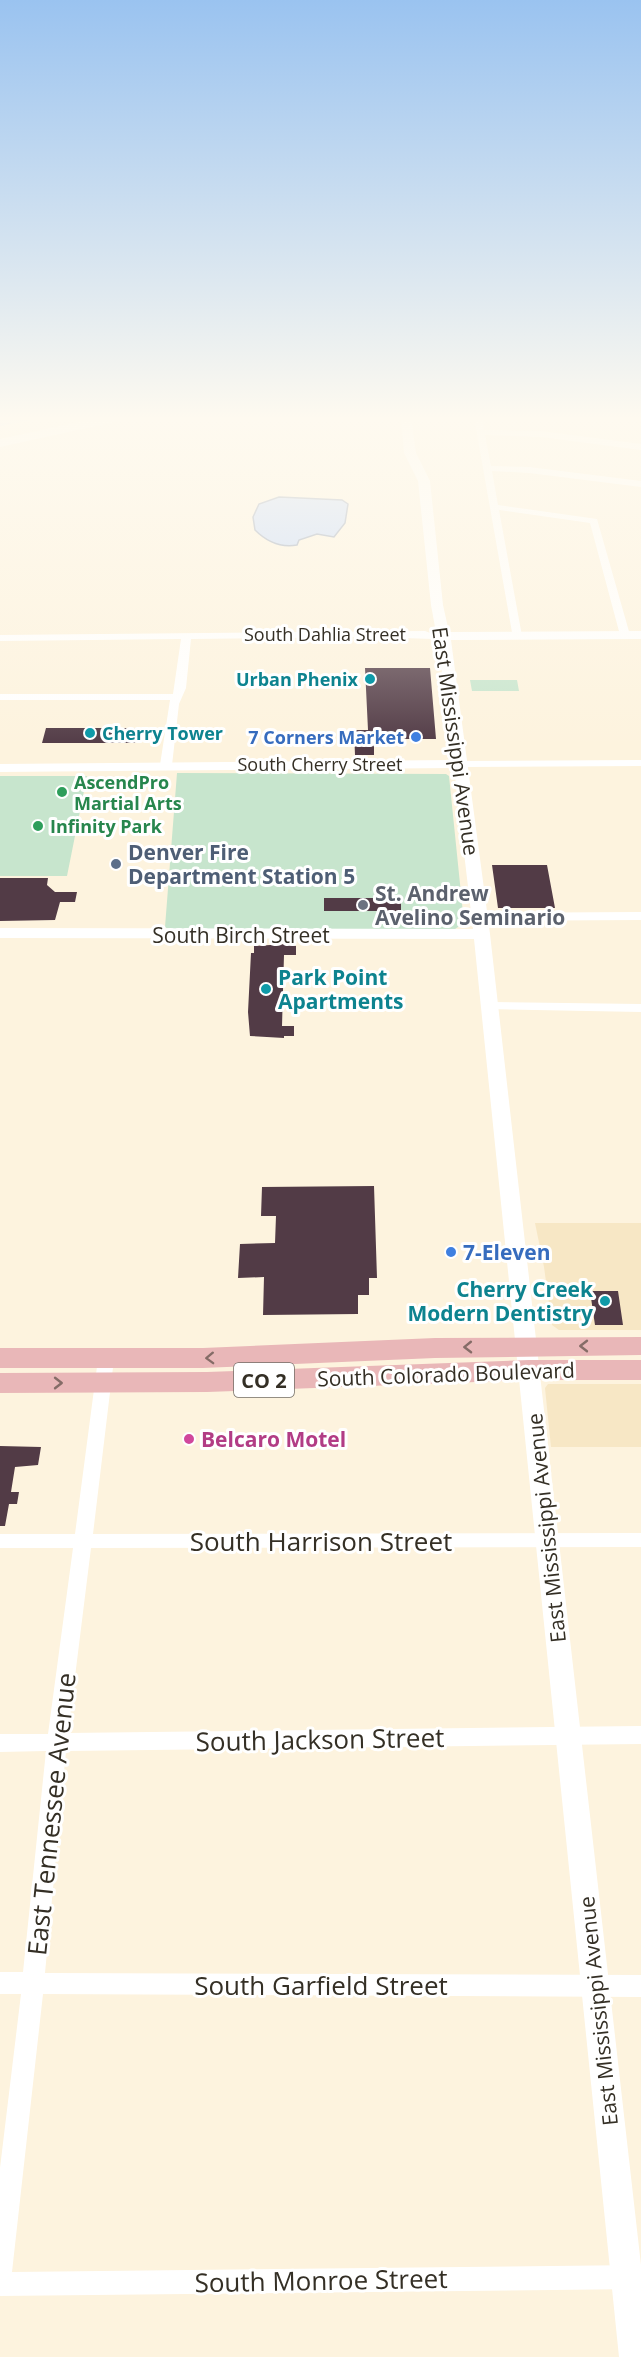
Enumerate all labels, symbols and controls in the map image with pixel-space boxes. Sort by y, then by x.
street label: South Dahlia Street [244,622,406,646]
street label: East Mississippi Avenue [426,625,486,857]
place label: Urban Phenix [236,667,359,691]
marker: Urban Phenix [363,672,377,686]
place label: Cherry Tower [102,721,223,745]
place label: 7 Corners Market [248,725,404,749]
marker: Cherry Tower [83,726,97,740]
marker: 7 Corners Market [409,730,423,744]
street label: South Cherry Street [237,752,403,776]
place label: AscendPro Martial Arts [74,770,182,815]
marker: AscendPro Martial Arts [55,785,69,799]
place label: Infinity Park [50,814,163,838]
marker: Infinity Park [31,819,45,833]
place label: Denver Fire Department Station 5 [128,838,355,890]
marker: Denver Fire Department Station 5 [109,857,123,871]
place label: St. Andrew Avelino Seminario [375,879,565,931]
marker: St. Andrew Avelino Seminario [356,898,370,912]
street label: South Birch Street [152,921,330,949]
place label: Park Point Apartments [278,963,404,1015]
marker: Park Point Apartments [259,982,273,996]
place label: 7-Eleven [463,1238,551,1266]
marker: 7-Eleven [444,1245,458,1259]
place label: Cherry Creek Modern Dentistry [407,1275,594,1327]
marker: Cherry Creek Modern Dentistry [598,1294,612,1308]
one-way arrow [579,1340,588,1352]
one-way arrow [463,1341,472,1354]
one-way arrow [205,1352,214,1364]
street label: South Colorado Boulevard [317,1356,575,1392]
road number: CO 2 [234,1363,294,1397]
one-way arrow [54,1377,63,1389]
street label: East Mississippi Avenue [520,1412,572,1644]
place label: Belcaro Motel [201,1425,346,1453]
marker: Belcaro Motel [182,1432,196,1446]
street label: South Harrison Street [190,1523,452,1559]
street label: East Tennessee Avenue [18,1671,84,1957]
street label: South Jackson Street [195,1719,445,1759]
street label: East Mississippi Avenue [572,1895,624,2127]
street label: South Garfield Street [194,1967,448,2003]
street label: South Monroe Street [194,2260,448,2300]

